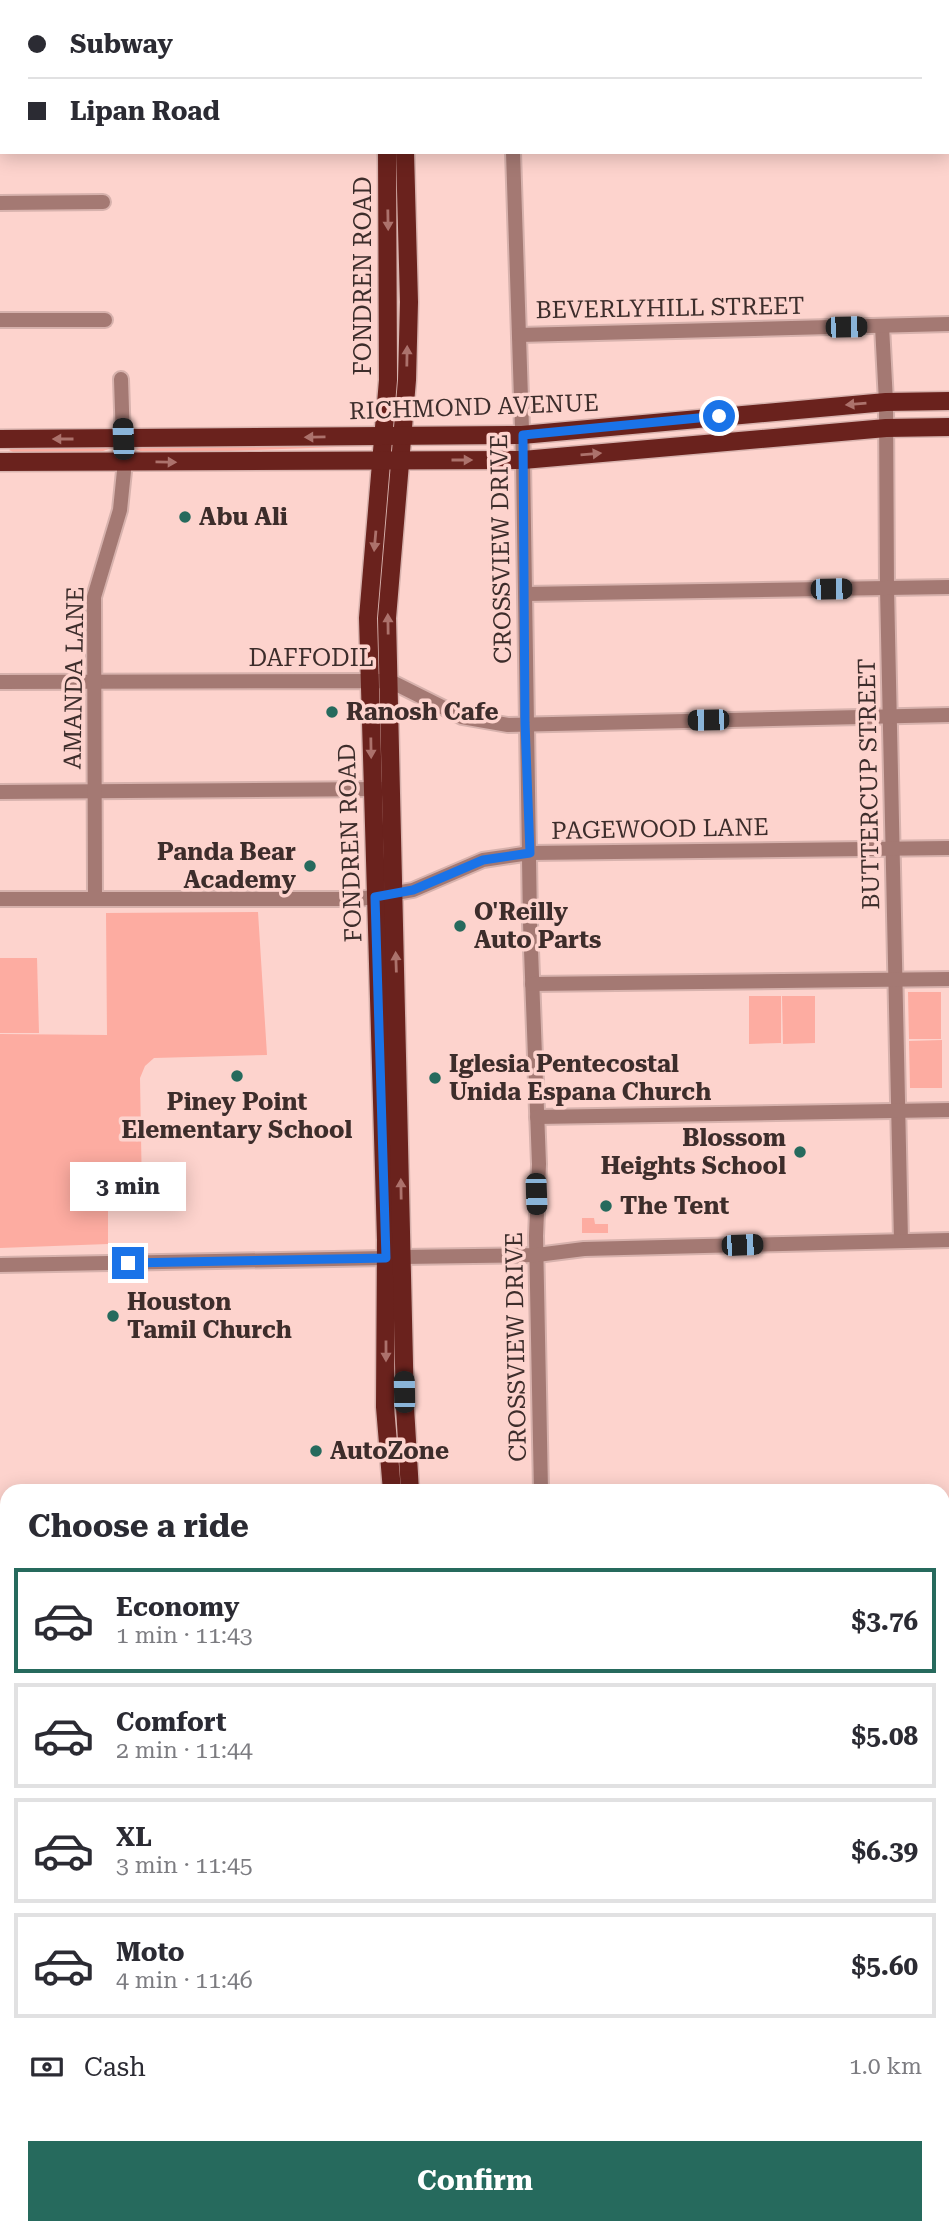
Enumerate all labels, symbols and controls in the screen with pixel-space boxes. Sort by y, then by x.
text: Subway [70,29,173,59]
text: Lipan Road [70,96,220,126]
street label: FONDREN ROAD [349,177,377,375]
one-way arrow [382,210,394,232]
street label: BEVERLYHILL STREET [535,292,805,324]
car [825,316,868,338]
one-way arrow [402,344,413,366]
street label: RICHMOND AVENUE [349,389,599,425]
one-way arrow [845,399,867,410]
route start [703,400,735,432]
car [112,418,135,460]
one-way arrow [304,431,326,443]
one-way arrow [52,433,74,445]
street label: CROSSVIEW DRIVE [485,434,517,664]
one-way arrow [580,448,602,459]
one-way arrow [451,454,473,466]
one-way arrow [155,456,177,468]
place label: Abu Ali [199,503,288,531]
marker: Abu Ali [177,509,193,525]
one-way arrow [369,531,380,553]
car [810,578,853,600]
street label: AMANDA LANE [58,586,90,770]
one-way arrow [382,613,394,635]
street label: DAFFODIL [249,644,374,672]
street label: BUTTERCUP STREET [853,658,885,910]
place label: Ranosh Cafe [346,698,499,726]
marker: Ranosh Cafe [324,704,340,720]
car [687,709,730,731]
one-way arrow [365,737,377,759]
street label: FONDREN ROAD [333,743,367,943]
street label: PAGEWOOD LANE [551,813,769,845]
place label: Panda Bear Academy [157,838,296,894]
marker: Panda Bear Academy [302,858,318,874]
place label: O'Reilly Auto Parts [474,898,601,954]
marker: O'Reilly Auto Parts [452,918,468,934]
one-way arrow [390,950,402,972]
place label: Iglesia Pentecostal Unida Espana Church [449,1050,711,1106]
marker: Piney Point Elementary School [229,1068,245,1084]
marker: Iglesia Pentecostal Unida Espana Church [427,1070,443,1086]
place label: Piney Point Elementary School [122,1088,353,1144]
place label: Blossom Heights School [601,1124,786,1180]
marker: Blossom Heights School [792,1144,808,1160]
callout: 3 min [70,1162,186,1210]
text: 3 min [96,1173,160,1200]
car [525,1173,548,1215]
one-way arrow [395,1178,407,1200]
place label: The Tent [620,1192,729,1220]
marker: The Tent [598,1198,614,1214]
street label: CROSSVIEW DRIVE [500,1232,532,1462]
car [721,1234,764,1256]
route end [112,1247,144,1279]
place label: Houston Tamil Church [127,1288,292,1344]
marker: Houston Tamil Church [105,1308,121,1324]
one-way arrow [380,1340,392,1362]
car [394,1371,415,1413]
place label: AutoZone [330,1437,449,1465]
marker: AutoZone [308,1443,324,1459]
text: Choose a ride [28,1507,249,1545]
icon: car [32,1589,95,1652]
text: Economy [116,1592,239,1622]
text: $3.76 [852,1606,918,1636]
text: 1 min · 11:43 [116,1622,253,1649]
icon: car [32,1704,95,1767]
text: Comfort [116,1707,226,1737]
text: $5.08 [852,1721,918,1751]
text: 2 min · 11:44 [116,1737,253,1764]
icon: car [32,1819,95,1882]
text: XL [116,1822,152,1852]
text: $6.39 [852,1836,918,1866]
text: 3 min · 11:45 [116,1852,253,1879]
icon: car [32,1934,95,1997]
text: Moto [116,1937,185,1967]
text: $5.60 [852,1951,918,1981]
text: 4 min · 11:46 [116,1967,253,1994]
icon: cash [28,2048,66,2086]
text: Cash [84,2052,146,2082]
text: 1.0 km [849,2053,922,2080]
button: Confirm [28,2141,922,2221]

